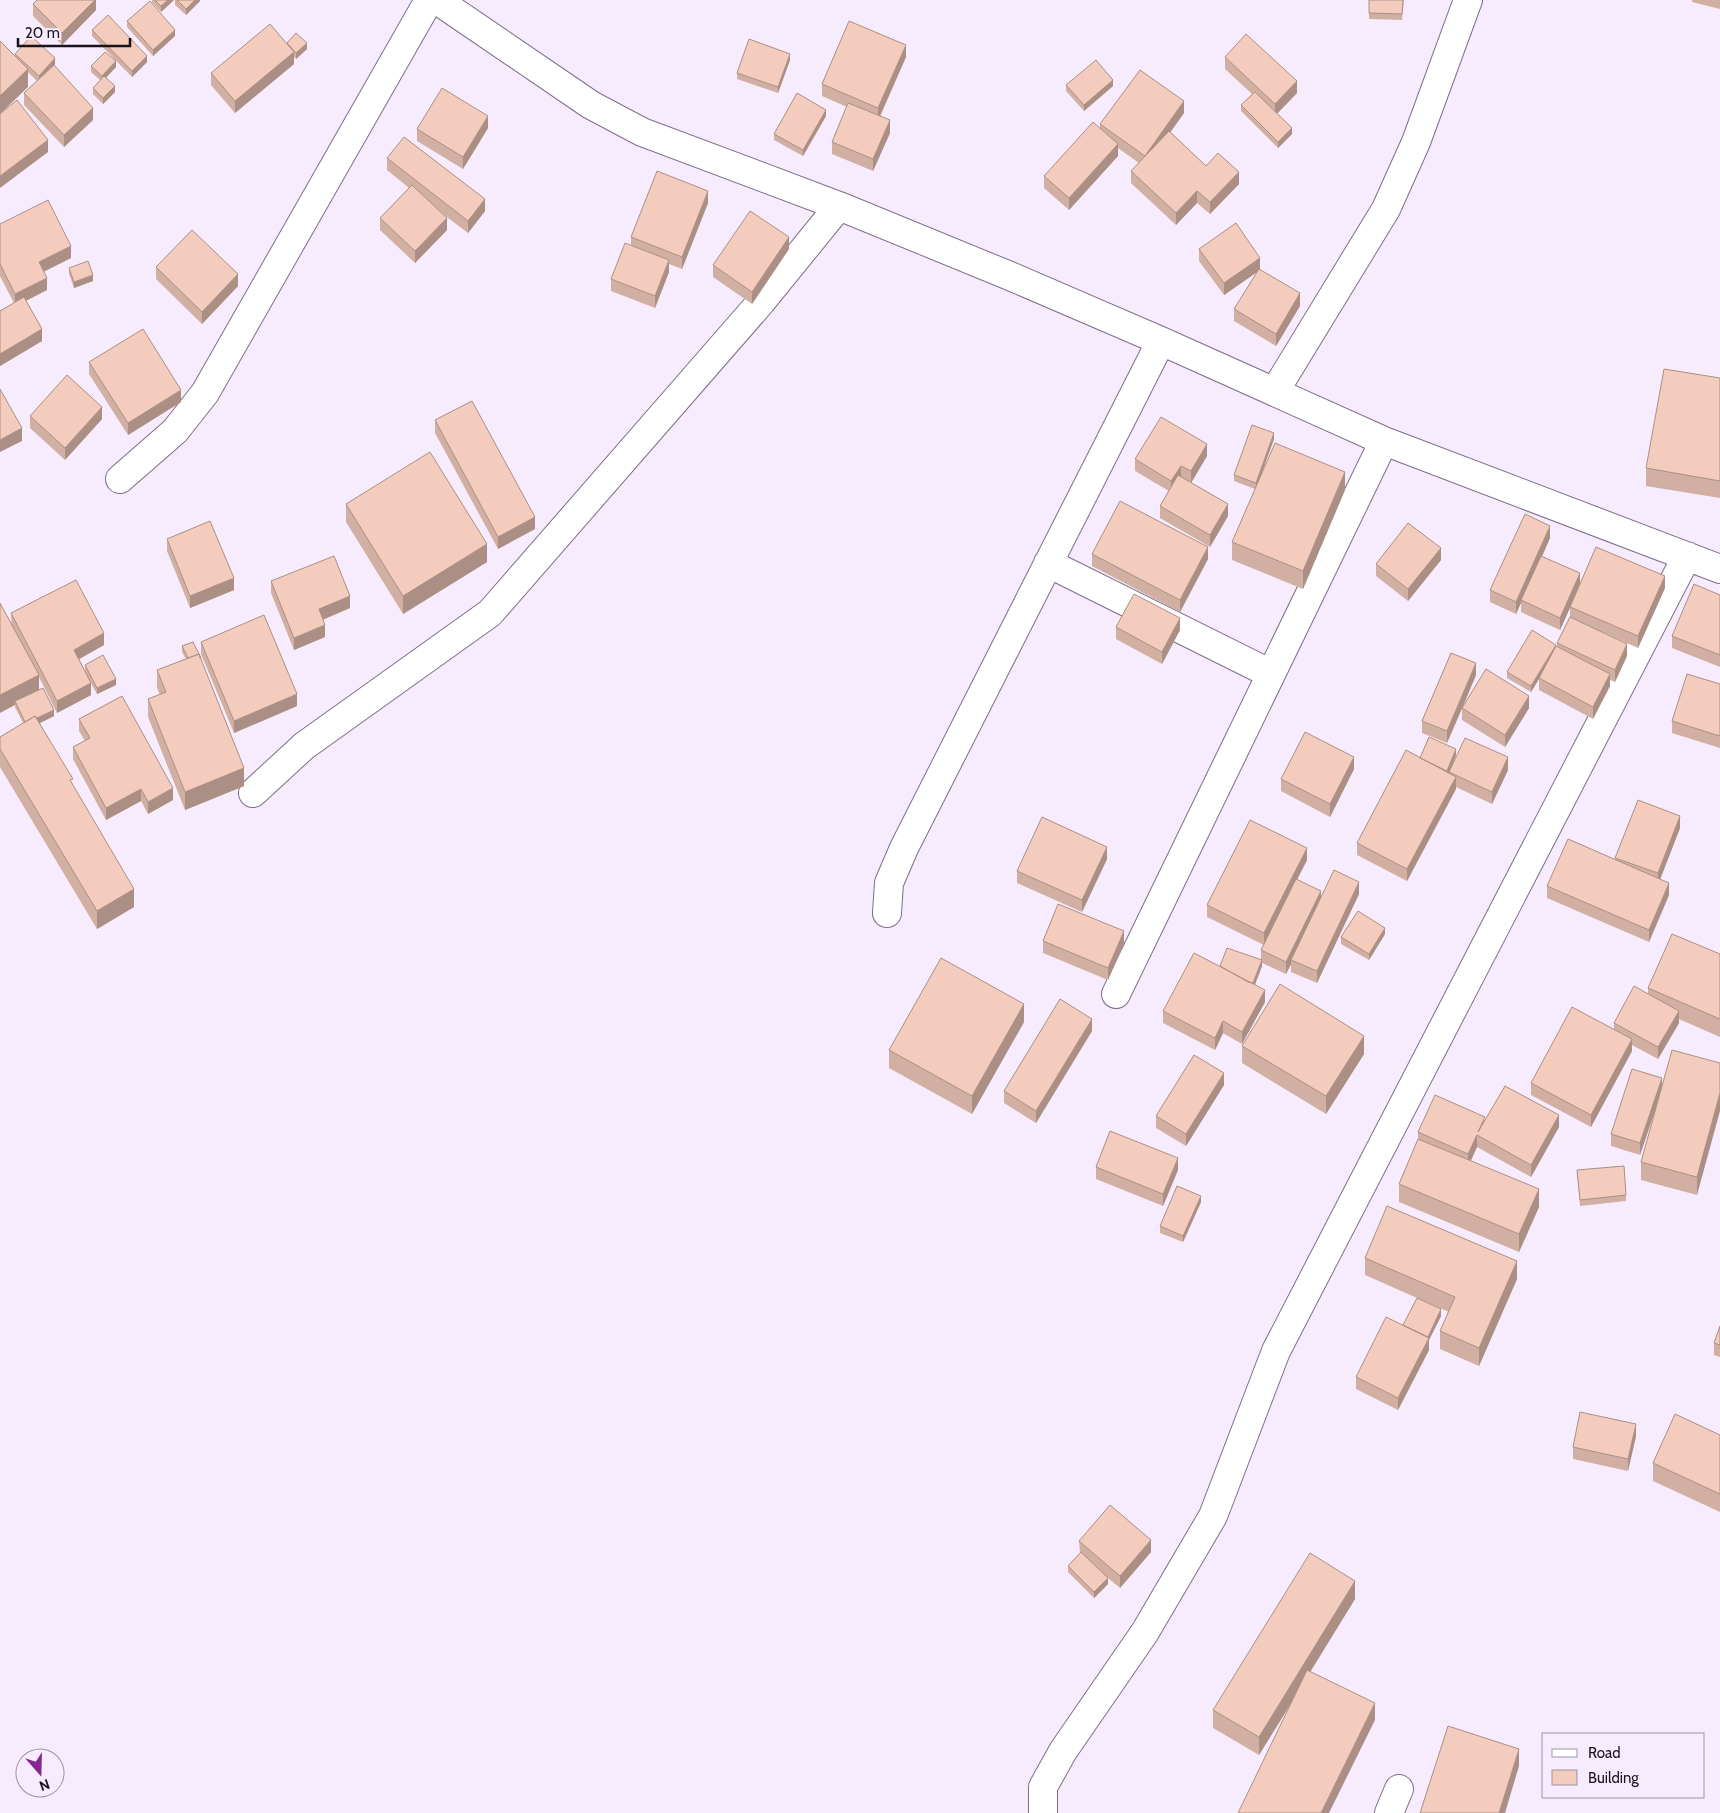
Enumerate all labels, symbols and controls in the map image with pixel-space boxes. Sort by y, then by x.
scale bar [18,15,130,47]
text: 20 m [25,24,60,42]
legend [1542,1733,1705,1798]
text: Road [1588,1744,1621,1762]
north arrow [15,1748,65,1798]
text: Building [1588,1769,1639,1787]
text: N [37,1775,52,1795]

